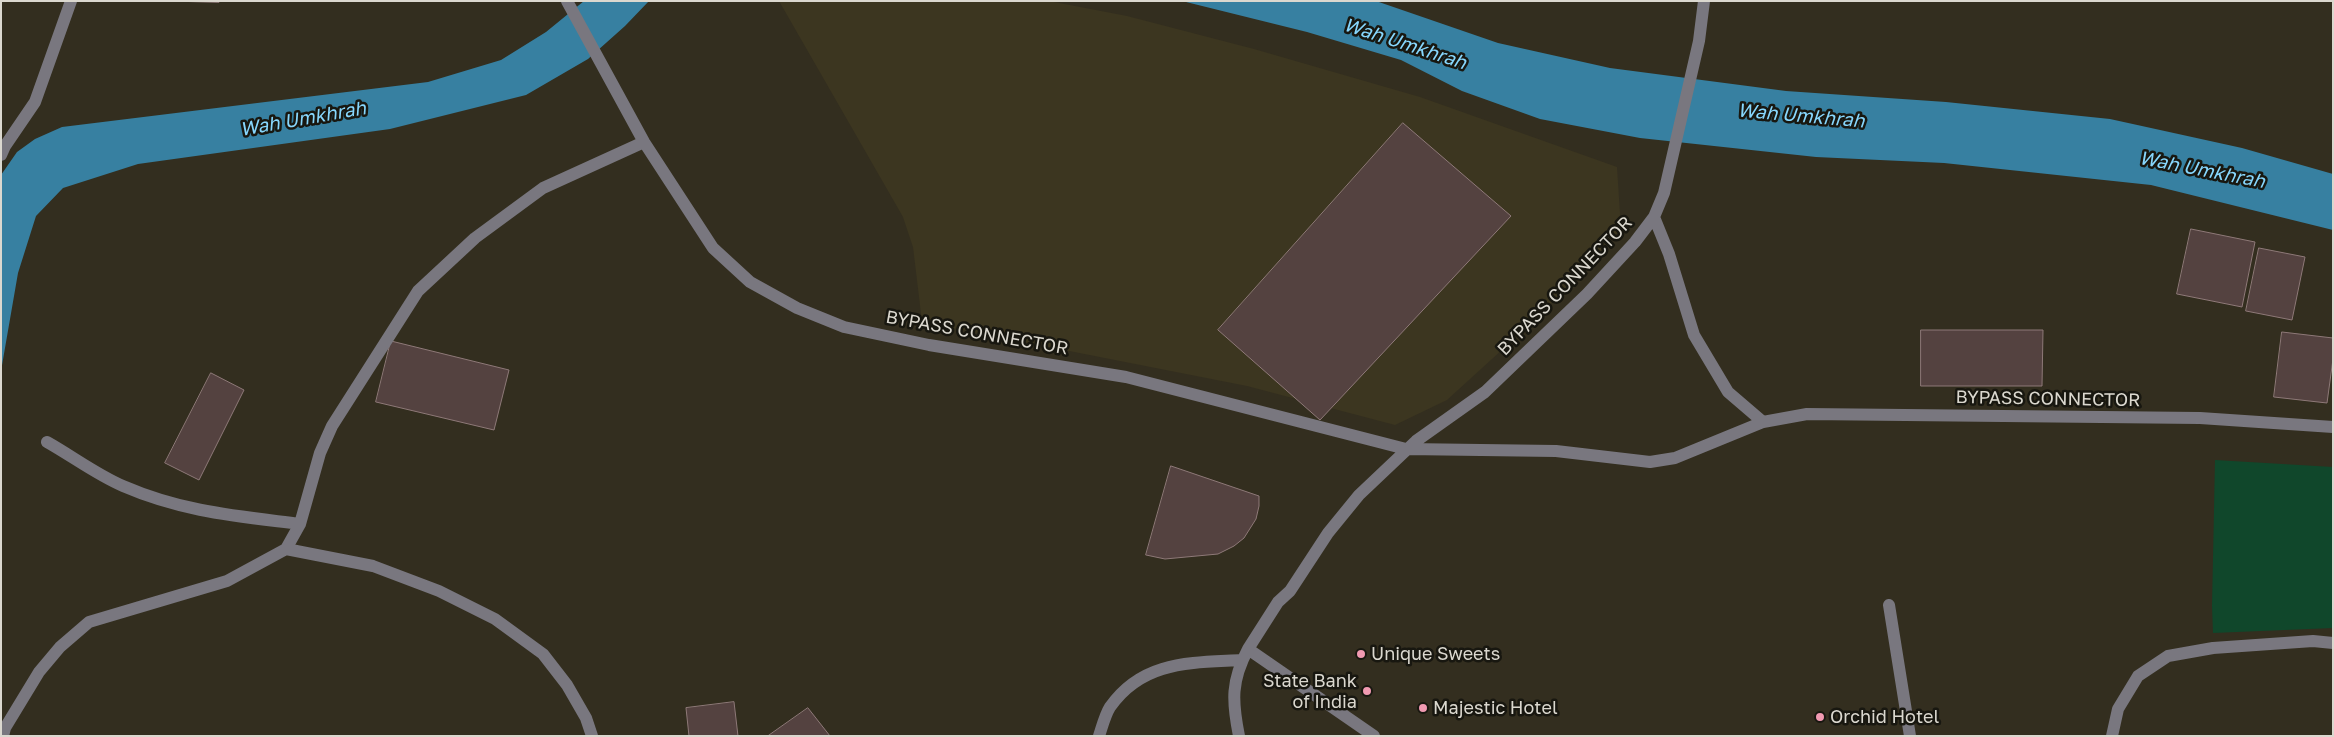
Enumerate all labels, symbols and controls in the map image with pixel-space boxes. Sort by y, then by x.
water label: Wah Umkhrah [1341,13,1469,75]
water label: Wah Umkhrah [238,97,368,141]
water label: Wah Umkhrah [1737,99,1865,133]
water label: Wah Umkhrah [2137,147,2267,193]
street label: BYPASS CONNECTOR [1493,212,1637,360]
street label: BYPASS CONNECTOR [884,306,1070,360]
street label: BYPASS CONNECTOR [1955,387,2141,411]
place label: Unique Sweets [1371,643,1500,665]
marker: Unique Sweets [1355,648,1367,660]
place label: State Bank of India [1263,670,1357,712]
marker: State Bank of India [1361,685,1373,697]
place label: Majestic Hotel [1433,697,1558,719]
marker: Majestic Hotel [1417,702,1429,714]
place label: Orchid Hotel [1830,706,1939,728]
marker: Orchid Hotel [1814,711,1826,723]

